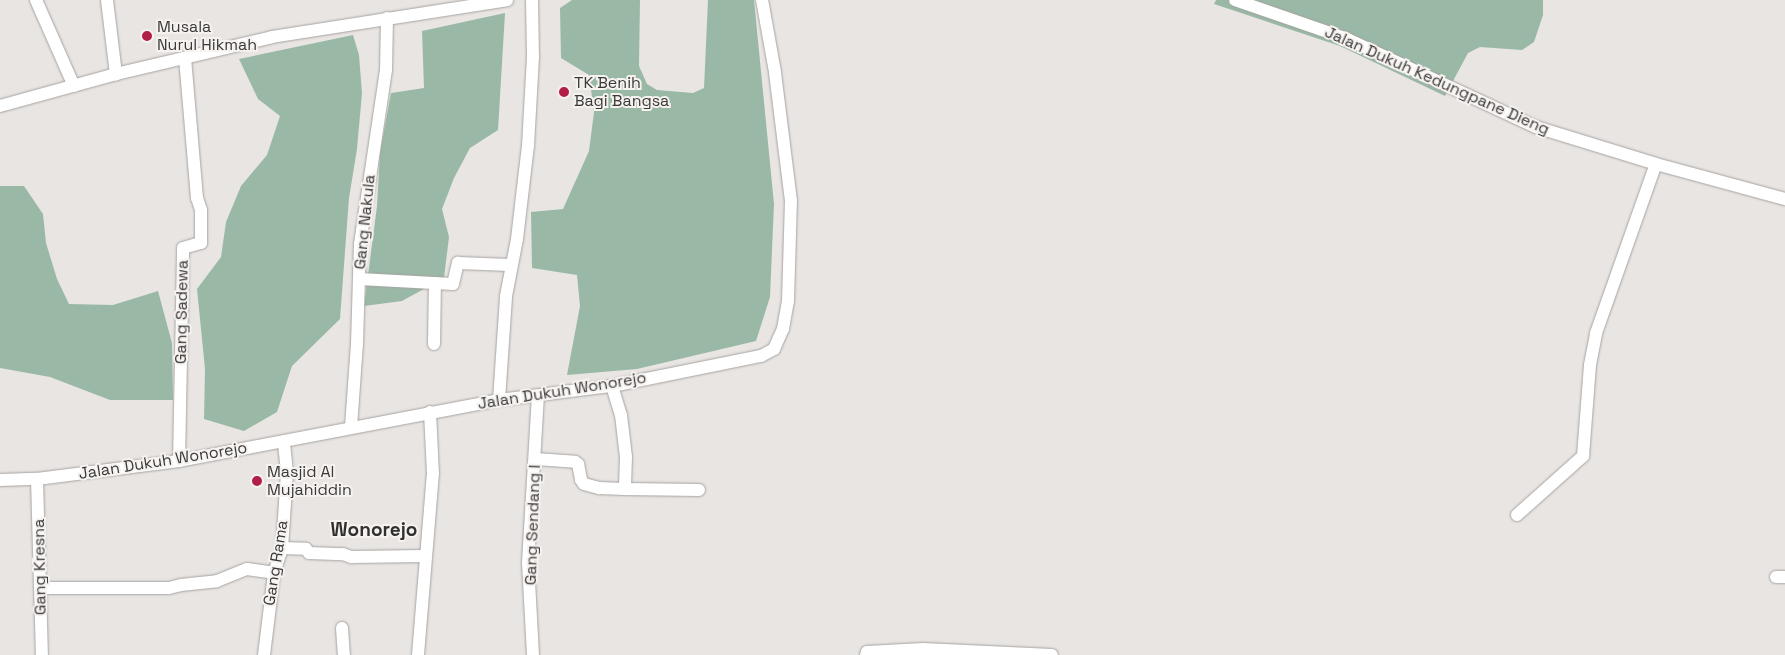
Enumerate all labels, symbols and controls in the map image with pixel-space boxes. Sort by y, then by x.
place label: Musala Nurul Hikmah [157,17,257,55]
street label: Jalan Dukuh Kedungpane Dieng [1322,23,1552,139]
marker: Musala Nurul Hikmah [141,30,153,42]
place label: TK Benih Bagi Bangsa [574,73,669,111]
marker: TK Benih Bagi Bangsa [558,86,570,98]
street label: Gang Nakula [350,174,380,270]
street label: Gang Sadewa [171,260,193,364]
street label: Jalan Dukuh Wonorejo [476,368,648,414]
street label: Jalan Dukuh Wonorejo [77,438,249,484]
place label: Masjid Al Mujahiddin [267,462,352,500]
street label: Gang Sendang I [521,464,545,586]
marker: Masjid Al Mujahiddin [251,475,263,487]
street label: Gang Kresna [30,519,50,615]
street label: Gang Rama [260,519,292,607]
district label: Wonorejo [331,519,417,541]

